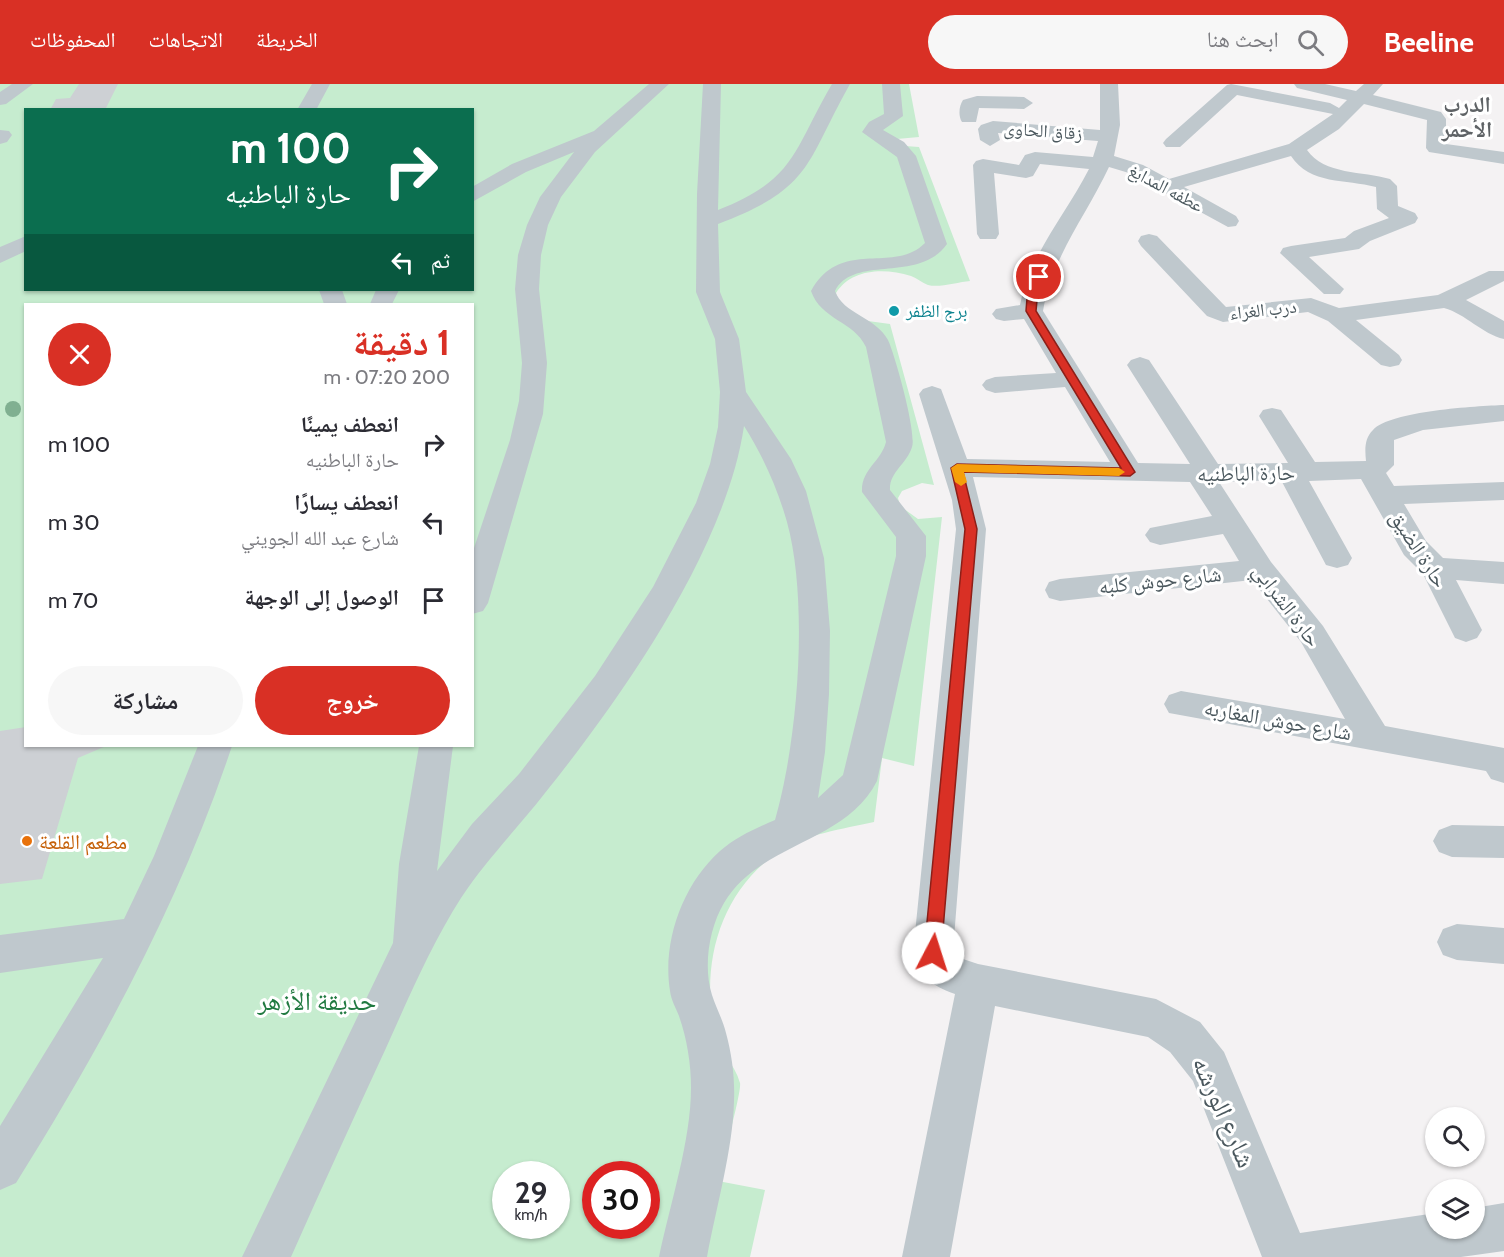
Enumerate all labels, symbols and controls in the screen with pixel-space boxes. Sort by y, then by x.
search box [928,15,1348,69]
text: Beeline [1384,25,1474,59]
text: ابحث هنا [1207,26,1279,53]
icon: search [1294,26,1327,59]
text: المحفوظات [30,27,115,52]
text: الاتجاهات [148,27,223,52]
text: الخريطة [256,27,318,52]
district label: الدرب الأحمر [1441,91,1492,143]
street label: زقاق الحاوى [1003,117,1083,145]
text: 100 m [230,122,351,174]
icon: right [372,132,450,210]
street label: عطفه المدابغ [1124,159,1207,218]
text: حارة الباطنيه [225,177,351,210]
icon: left [386,246,419,279]
text: ثم [431,247,450,274]
pin [1013,251,1064,302]
icon: arrive [1022,260,1055,293]
street label: درب الغراء [1228,296,1298,324]
place label: برج الظفر [905,300,967,323]
marker: برج الظفر [887,304,901,318]
text: 1 دقيقة [353,320,450,364]
button: close [48,323,111,386]
text: 200 m · 07:20 [323,365,450,389]
text: انعطف يمينًا [301,411,399,438]
icon: right [417,428,450,461]
text: 100 m [48,431,110,458]
text: حارة الباطنيه [306,448,399,472]
street label: حارة الباطنيه [1197,460,1295,486]
text: انعطف يسارًا [294,489,399,516]
icon: left [417,506,450,539]
street label: حارة الضيق [1384,506,1453,593]
text: 30 m [48,509,100,536]
text: شارع عبد الله الجويني [241,526,399,550]
street label: حارة الشرابي [1244,559,1326,654]
street label: شارع حوش كلبه [1097,561,1223,600]
text: الوصول إلى الوجهة [244,584,399,611]
icon: arrive [417,584,450,617]
text: 70 m [48,587,98,614]
button: مشاركة [48,666,243,735]
button: خروج [255,666,450,735]
street label: شارع حوش المغاربه [1202,695,1354,746]
place label: مطعم القلعة [39,829,127,856]
marker: مطعم القلعة [20,834,34,848]
position arrow [901,921,965,985]
park label: حديقة الأزهر [257,985,376,1017]
street label: شارع الورشه [1185,1052,1263,1172]
map controls [1425,1107,1485,1239]
button: search [1425,1107,1485,1167]
speed limit sign: 30 [582,1161,660,1239]
text: 29 [515,1174,547,1211]
button: layers [1425,1179,1485,1239]
text: km/h [515,1206,547,1224]

